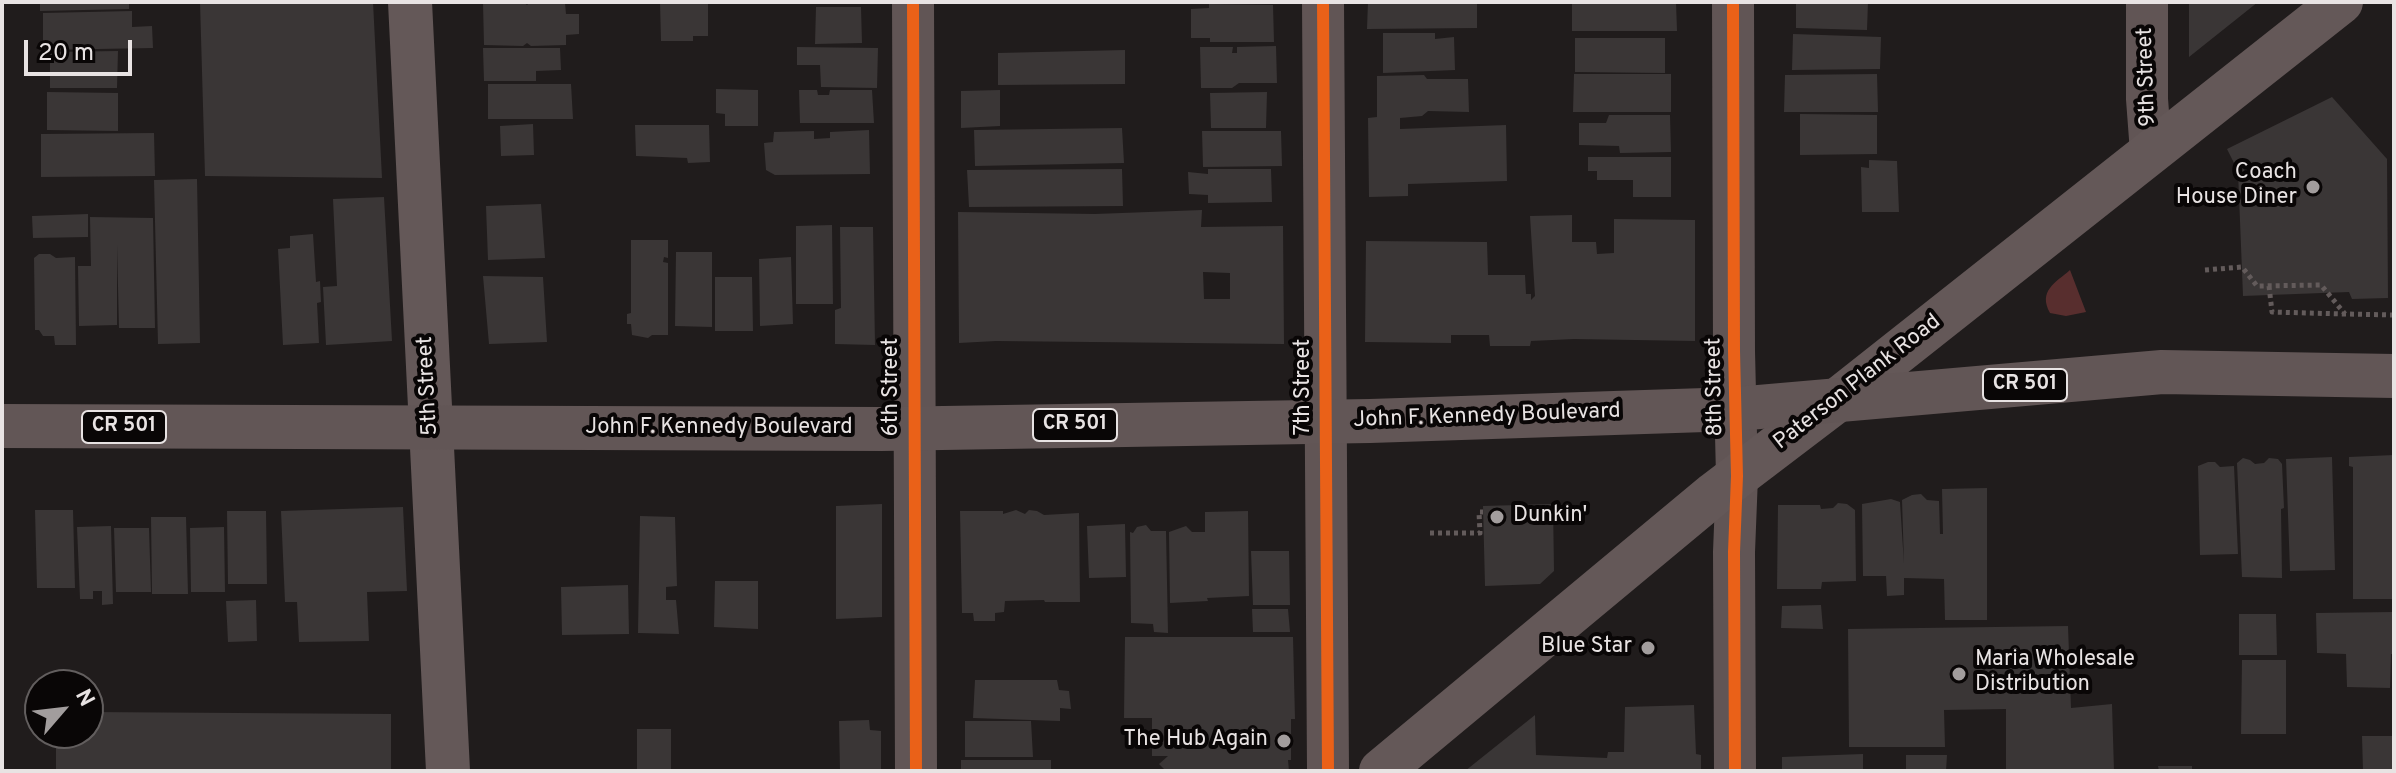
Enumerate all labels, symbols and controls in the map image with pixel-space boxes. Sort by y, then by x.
scale bar [28,24,136,74]
street label: 9th Street [2133,27,2163,127]
text: 20 m [38,39,94,69]
place label: Coach House Diner [2176,161,2297,212]
marker: Coach House Diner [2304,178,2322,196]
street label: Paterson Plank Road [1769,310,1947,456]
street label: 5th Street [413,336,445,436]
street label: 6th Street [880,337,906,437]
street label: 8th Street [1702,337,1730,437]
street label: 7th Street [1292,339,1318,435]
road number: CR 501 [1983,369,2067,401]
street label: John F. Kennedy Boulevard [1353,399,1621,435]
road number: CR 501 [1033,409,1117,441]
road number: CR 501 [82,411,166,443]
street label: John F. Kennedy Boulevard [585,416,853,442]
place label: Dunkin' [1513,504,1587,530]
marker: Dunkin' [1488,508,1506,526]
place label: Blue Star [1541,635,1632,661]
marker: Blue Star [1639,639,1657,657]
place label: Maria Wholesale Distribution [1975,648,2135,700]
marker: Maria Wholesale Distribution [1950,665,1968,683]
north arrow [24,669,104,749]
text: N [68,685,99,712]
place label: The Hub Again [1123,728,1268,754]
marker: The Hub Again [1275,732,1293,750]

